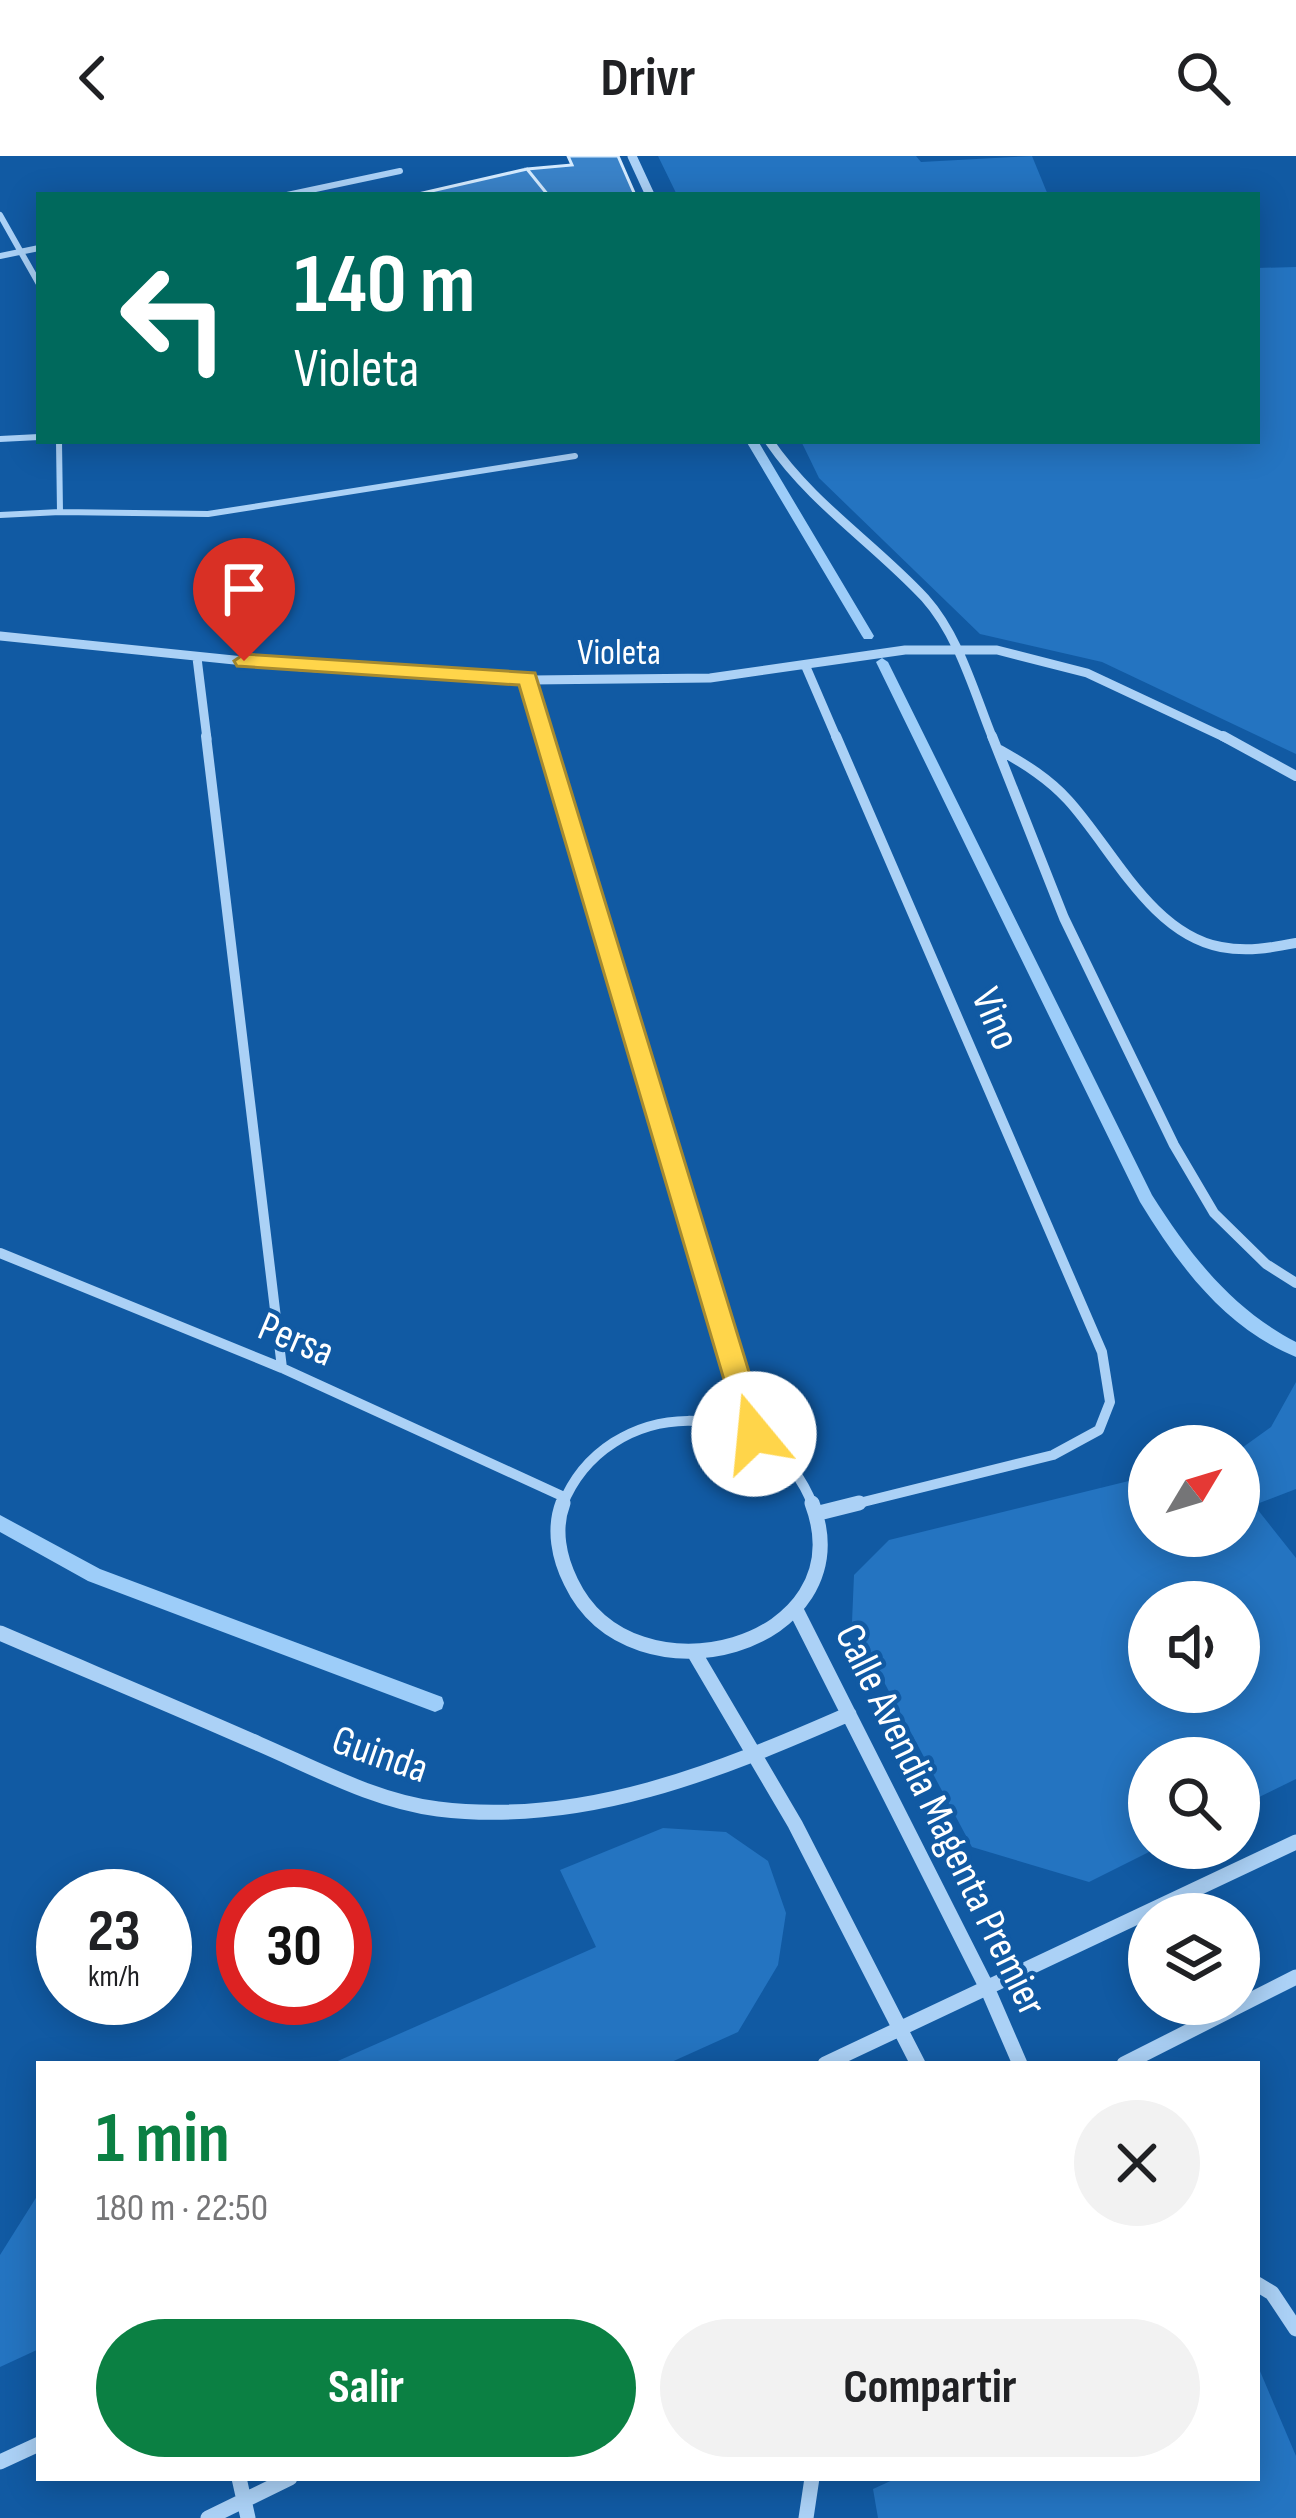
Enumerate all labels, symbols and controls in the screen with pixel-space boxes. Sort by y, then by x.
icon: back [60,45,126,111]
icon: search [1170,45,1236,111]
text: Drivr [601,46,695,111]
text: 140 m [294,235,475,336]
icon: left [96,240,252,396]
text: Violeta [294,337,419,402]
pin [193,538,295,661]
icon: arrive [211,556,277,622]
street label: Violeta [577,632,661,675]
street label: Vino [959,980,1031,1058]
street label: Persa [251,1301,341,1379]
position arrow [691,1371,817,1497]
north arrow [1128,1425,1260,1557]
map controls [1128,1425,1260,2025]
button: sound [1128,1581,1260,1713]
street label: Calle Avendia Magenta Premier [823,1616,1057,2024]
street label: Guinda [325,1715,435,1795]
button: search [1128,1737,1260,1869]
speed limit sign: 30 [216,1869,372,2025]
button: layers [1128,1893,1260,2025]
text: 23 [87,1896,141,1968]
text: km/h [88,1959,140,1995]
text: 1 min [96,2096,230,2183]
button: close [1074,2100,1200,2226]
text: 180 m · 22:50 [96,2185,268,2232]
button: Salir [96,2319,636,2457]
button: Compartir [660,2319,1200,2457]

